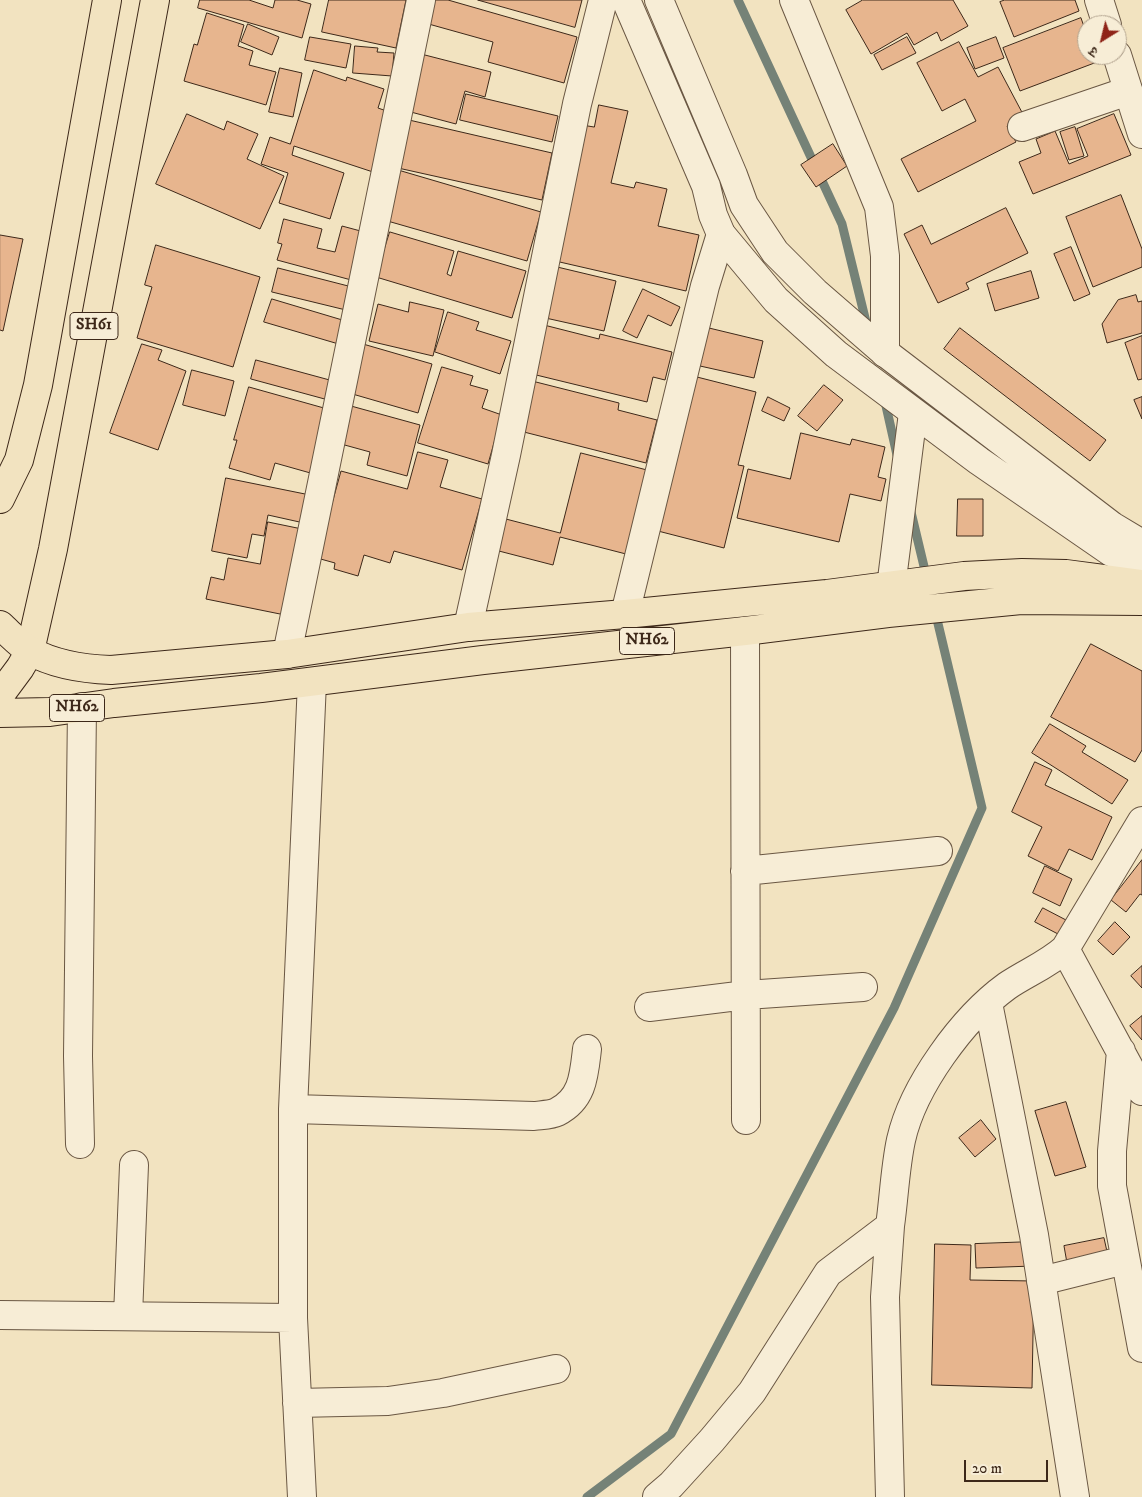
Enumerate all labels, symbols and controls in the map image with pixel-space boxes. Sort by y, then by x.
north arrow [1077,15,1127,65]
text: उ [1086,42,1102,61]
road number: SH61 [70,312,118,340]
road number: NH62 [620,627,674,654]
road number: NH62 [50,694,104,721]
scale bar [967,1450,1051,1482]
text: 20 m [972,1459,1002,1478]

